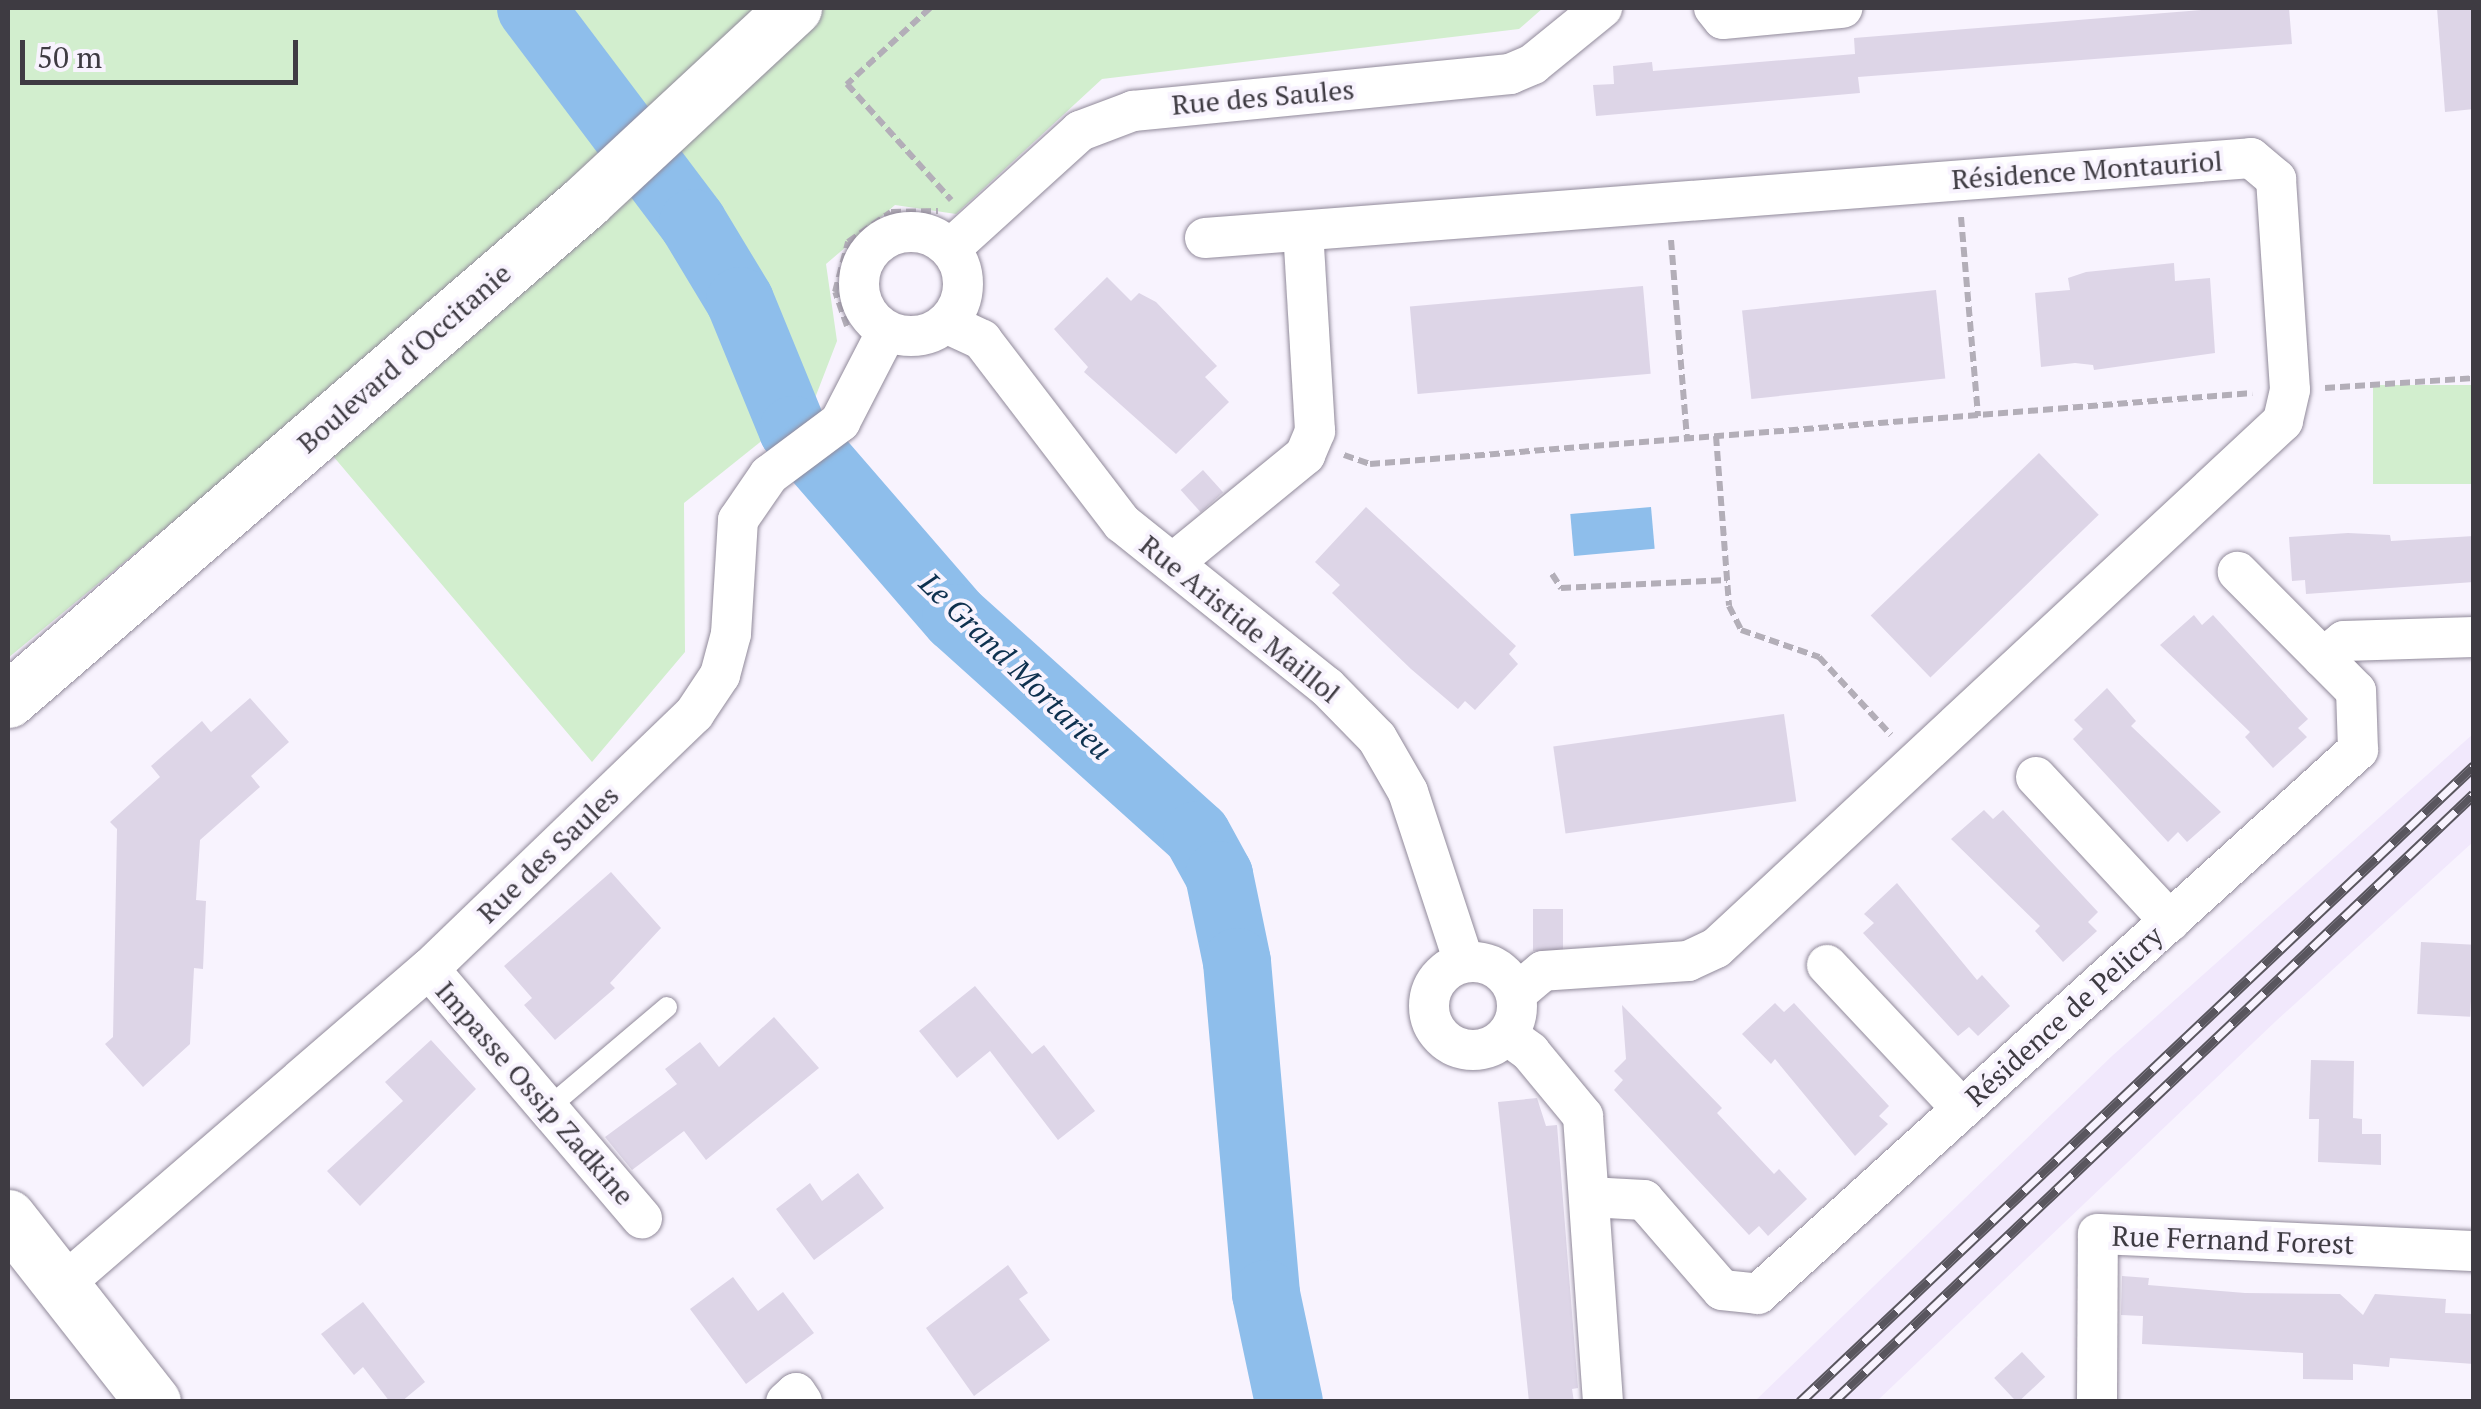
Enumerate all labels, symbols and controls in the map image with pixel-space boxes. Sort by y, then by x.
scale bar [25,20,302,82]
text: 50 m [37,37,102,77]
street label: Rue des Saules [1170,72,1356,122]
street label: Résidence Montauriol [1950,144,2224,196]
street label: Boulevard d'Occitanie [290,256,518,460]
street label: Rue Aristide Maillol [1133,528,1347,710]
water label: Le Grand Mortarieu [912,565,1120,767]
street label: Rue des Saules [470,778,626,930]
street label: Résidence de Pelicry [1959,919,2169,1113]
street label: Impasse Ossip Zadkine [429,974,641,1212]
street label: Rue Fernand Forest [2111,1219,2355,1261]

